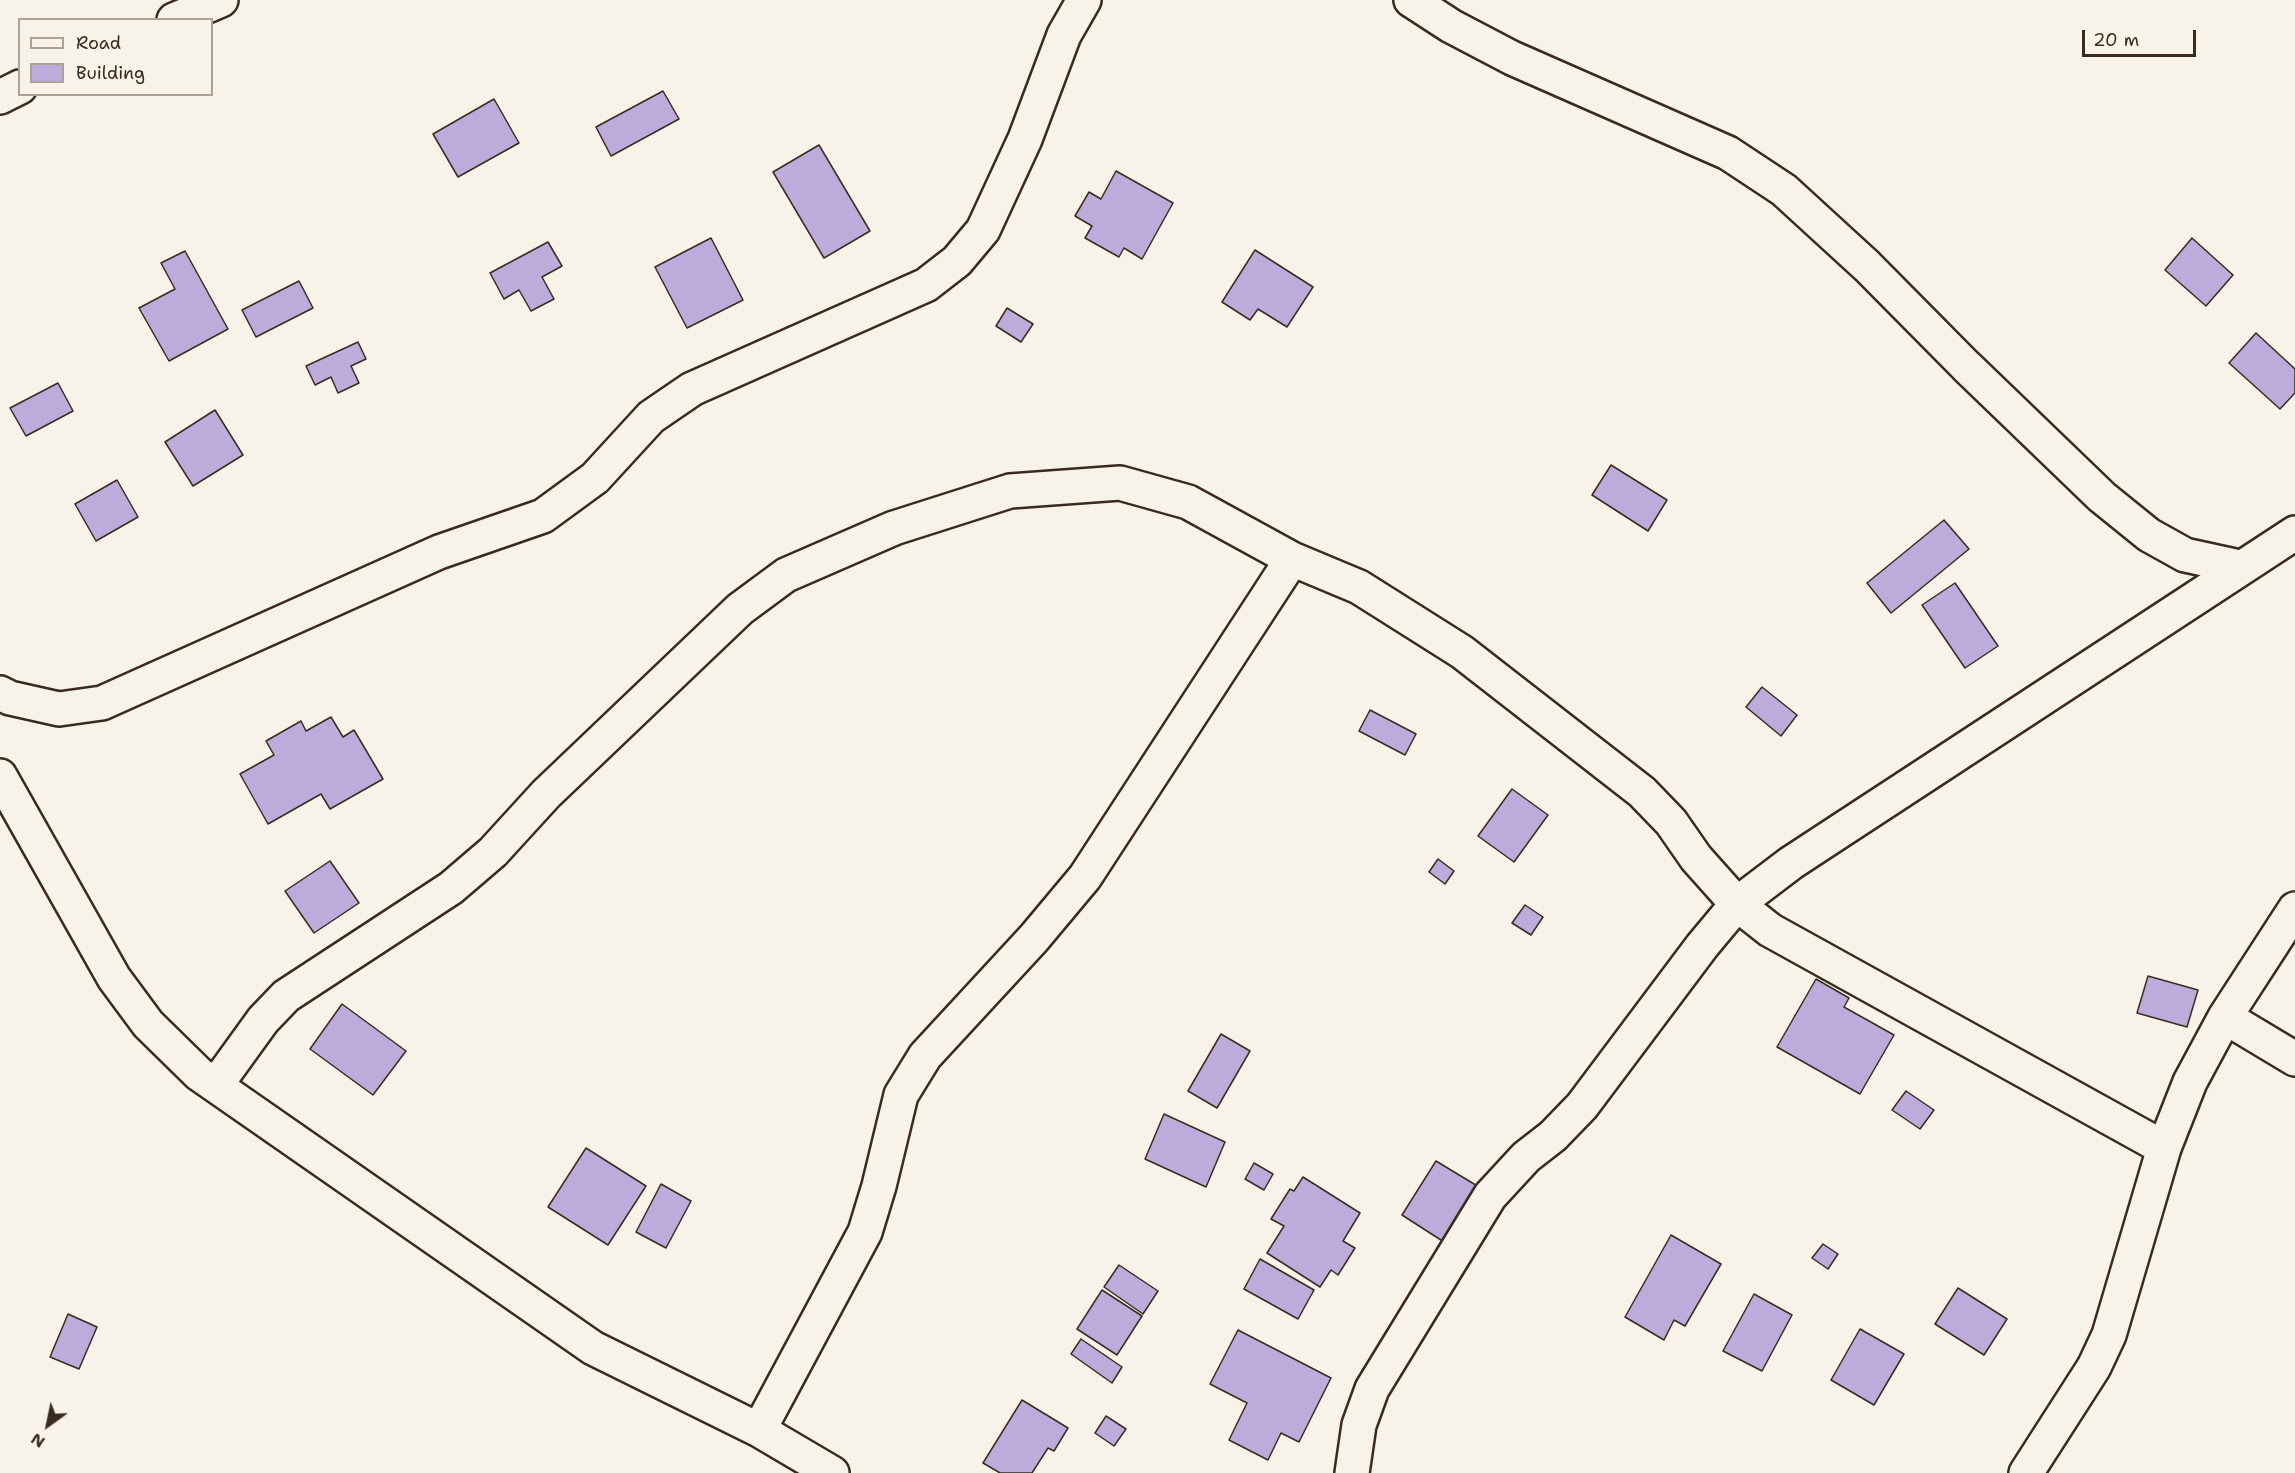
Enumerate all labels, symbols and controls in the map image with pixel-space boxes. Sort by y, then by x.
legend [18,18,213,96]
scale bar [2085,18,2199,56]
text: 20 m [2093,28,2139,52]
text: Road [76,31,121,55]
text: Building [76,61,145,85]
north arrow [18,1395,78,1455]
text: N [27,1428,49,1453]

